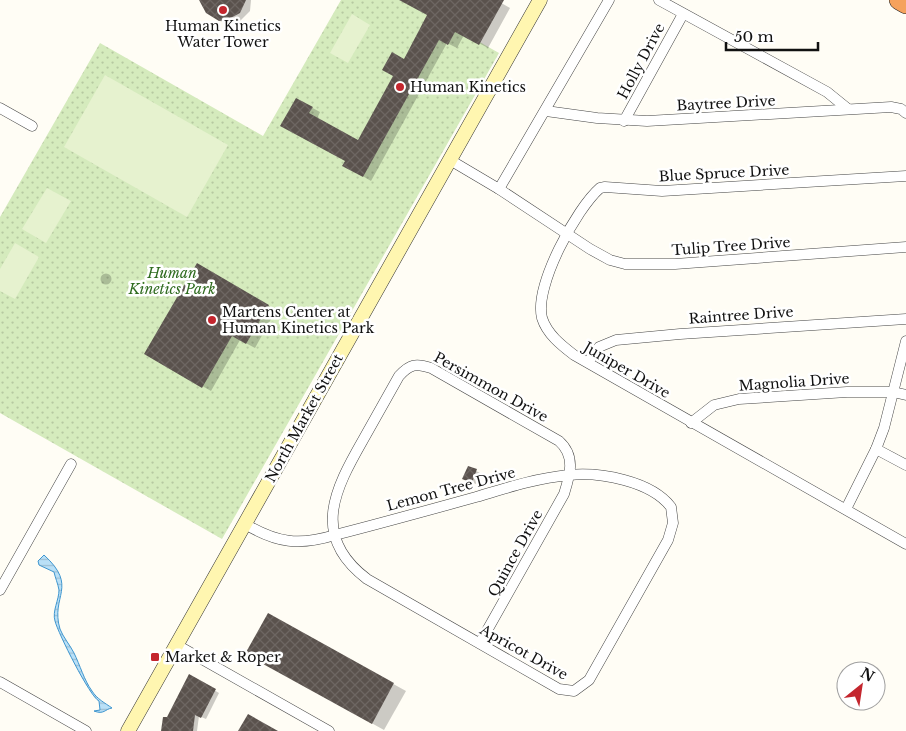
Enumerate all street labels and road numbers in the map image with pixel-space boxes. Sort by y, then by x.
street label: Holly Drive [613,20,669,102]
street label: Baytree Drive [676,91,776,115]
street label: Blue Spruce Drive [658,161,790,185]
street label: Tulip Tree Drive [671,233,791,259]
street label: Raintree Drive [688,302,794,328]
street label: Juniper Drive [579,337,673,402]
street label: Persimmon Drive [431,348,551,426]
street label: North Market Street [261,350,347,485]
street label: Magnolia Drive [738,369,850,395]
street label: Lemon Tree Drive [385,463,517,515]
street label: Quince Drive [484,506,546,600]
street label: Apricot Drive [476,620,571,684]

